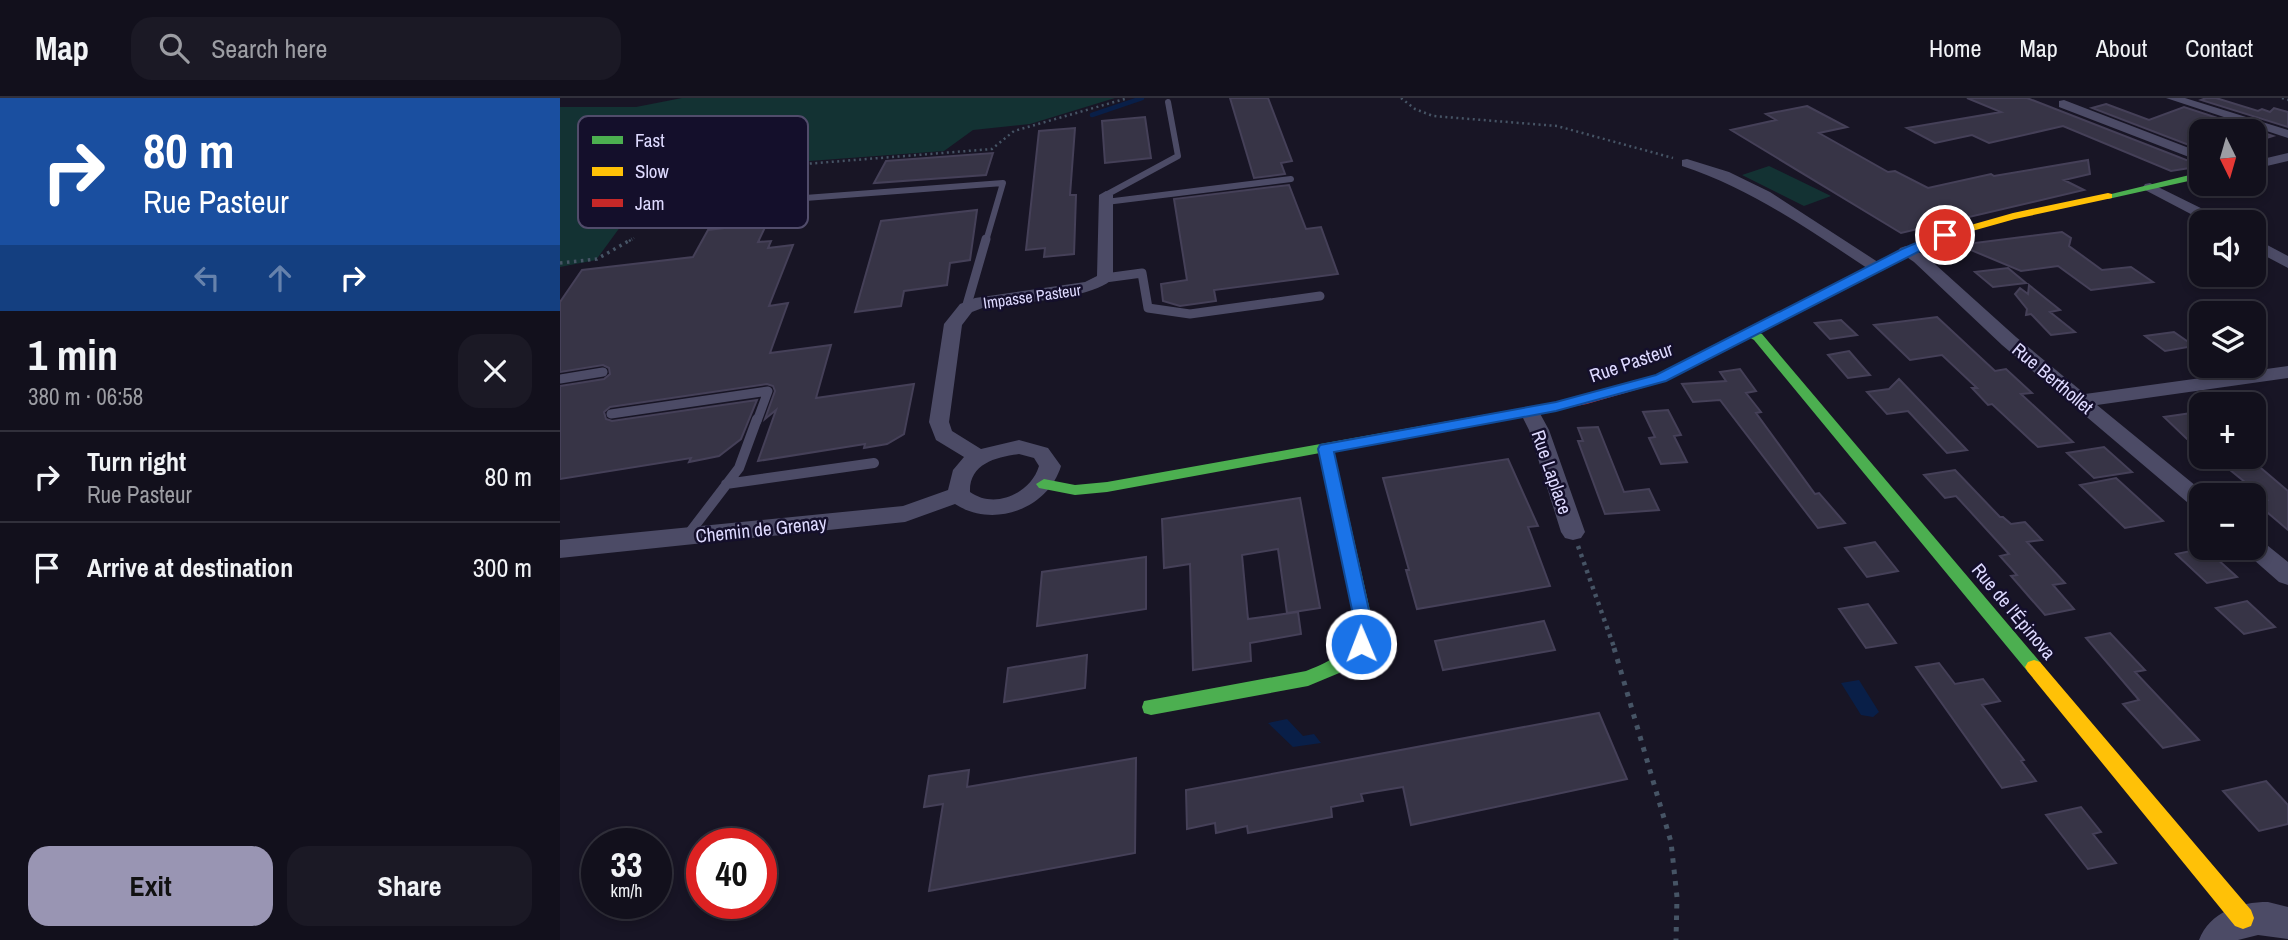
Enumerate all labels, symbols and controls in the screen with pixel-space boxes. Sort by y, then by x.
search box [131,17,621,80]
text: Map [35,26,89,70]
icon: search [155,29,193,67]
text: Search here [211,31,327,66]
text: Home [1929,32,1981,64]
text: Map [2019,32,2058,64]
text: About [2096,32,2147,64]
text: Contact [2185,32,2253,64]
legend [578,116,808,228]
text: 80 m [143,117,235,183]
north arrow [2189,119,2266,196]
map controls [2189,119,2266,560]
icon: right [28,126,119,217]
text: Fast [635,127,665,153]
text: Slow [635,158,670,184]
text: Rue Pasteur [143,180,289,223]
text: Jam [635,190,664,216]
pin [1915,205,1975,265]
button: sound [2189,210,2266,287]
icon: arrive [1926,216,1964,254]
icon: left [188,259,226,297]
icon: ahead [261,259,299,297]
icon: right [334,259,372,297]
street label: Impasse Pasteur [982,278,1083,314]
button: layers [2189,301,2266,378]
text: 1 min [28,327,118,383]
button: close [458,334,532,408]
street label: Rue Pasteur [1586,335,1677,388]
street label: Rue Berthollet [2007,336,2100,420]
text: 380 m · 06:58 [28,381,143,412]
button: + [2189,392,2266,469]
street label: Rue Laplace [1525,426,1579,518]
text: Turn right [87,444,186,479]
icon: right [28,458,66,496]
text: 80 m [485,459,532,494]
text: Rue Pasteur [87,479,192,510]
button: − [2189,483,2266,560]
street label: Chemin de Grenay [694,509,828,549]
icon: arrive [28,549,66,587]
text: Arrive at destination [87,550,293,585]
text: 300 m [473,550,532,585]
street label: Rue de l'Épinova [1966,557,2062,665]
position arrow [1324,607,1398,681]
speed limit sign: 40 [686,828,777,919]
text: 33 [611,841,642,888]
button: Exit [28,846,273,926]
button: Share [287,846,532,926]
text: km/h [611,878,643,903]

